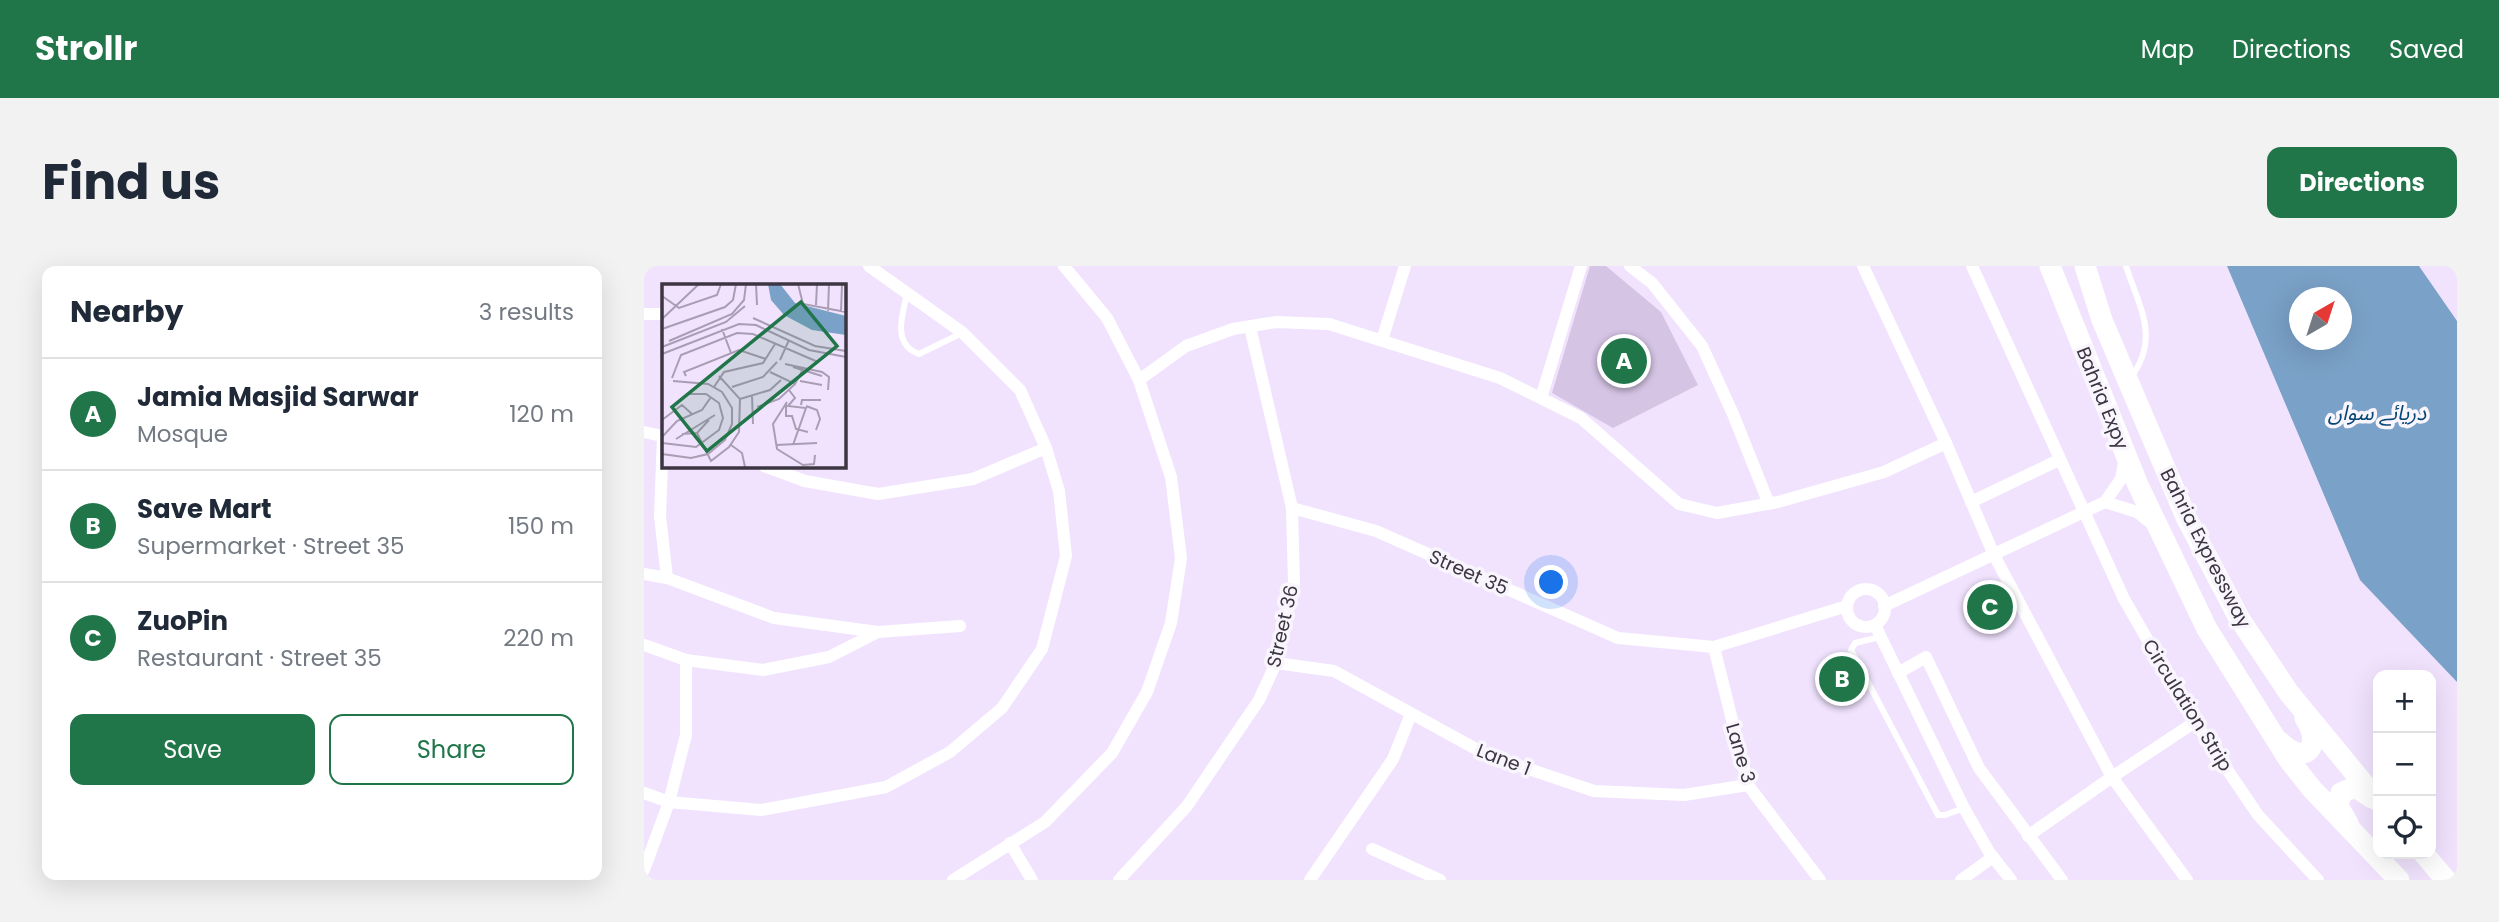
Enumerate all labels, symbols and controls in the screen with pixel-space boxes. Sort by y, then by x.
text: Strollr [35,25,137,72]
text: Map [2141,33,2194,66]
text: Directions [2232,33,2351,66]
text: Saved [2389,33,2464,66]
button: Directions [2267,147,2457,218]
text: Find us [42,148,220,216]
inset map [662,284,845,467]
north arrow [2289,287,2352,350]
text: Nearby [70,290,184,333]
text: 3 results [479,296,574,328]
pin: A [1601,335,1647,387]
street label: Bahria Expy [2070,343,2136,454]
text: Jamia Masjid Sarwar [137,379,419,415]
text: A [85,398,101,430]
text: 120 m [509,398,574,430]
water label: دریائے سواں [2328,398,2427,427]
text: Mosque [137,418,228,450]
street label: Bahria Expressway [2154,464,2258,633]
text: Save Mart [137,491,272,527]
text: B [85,510,101,542]
text: 150 m [508,510,574,542]
text: Supermarket · Street 35 [137,530,405,562]
street label: Street 35 [1425,543,1513,602]
your location [1534,565,1568,599]
pin: C [1967,581,2013,633]
street label: Street 36 [1260,582,1305,670]
text: ZuoPin [137,603,228,639]
text: C [84,622,102,654]
text: 220 m [503,622,574,654]
street label: Circulation Strip [2136,634,2239,777]
text: Restaurant · Street 35 [137,642,382,674]
pin: B [1819,653,1865,705]
map controls [2373,670,2436,859]
button: + [2373,670,2436,733]
button: Save [70,714,315,785]
button: Share [329,714,574,785]
street label: Lane 3 [1719,720,1762,786]
button: − [2373,733,2436,796]
street label: Lane 1 [1473,737,1535,782]
button: locate [2373,796,2436,859]

